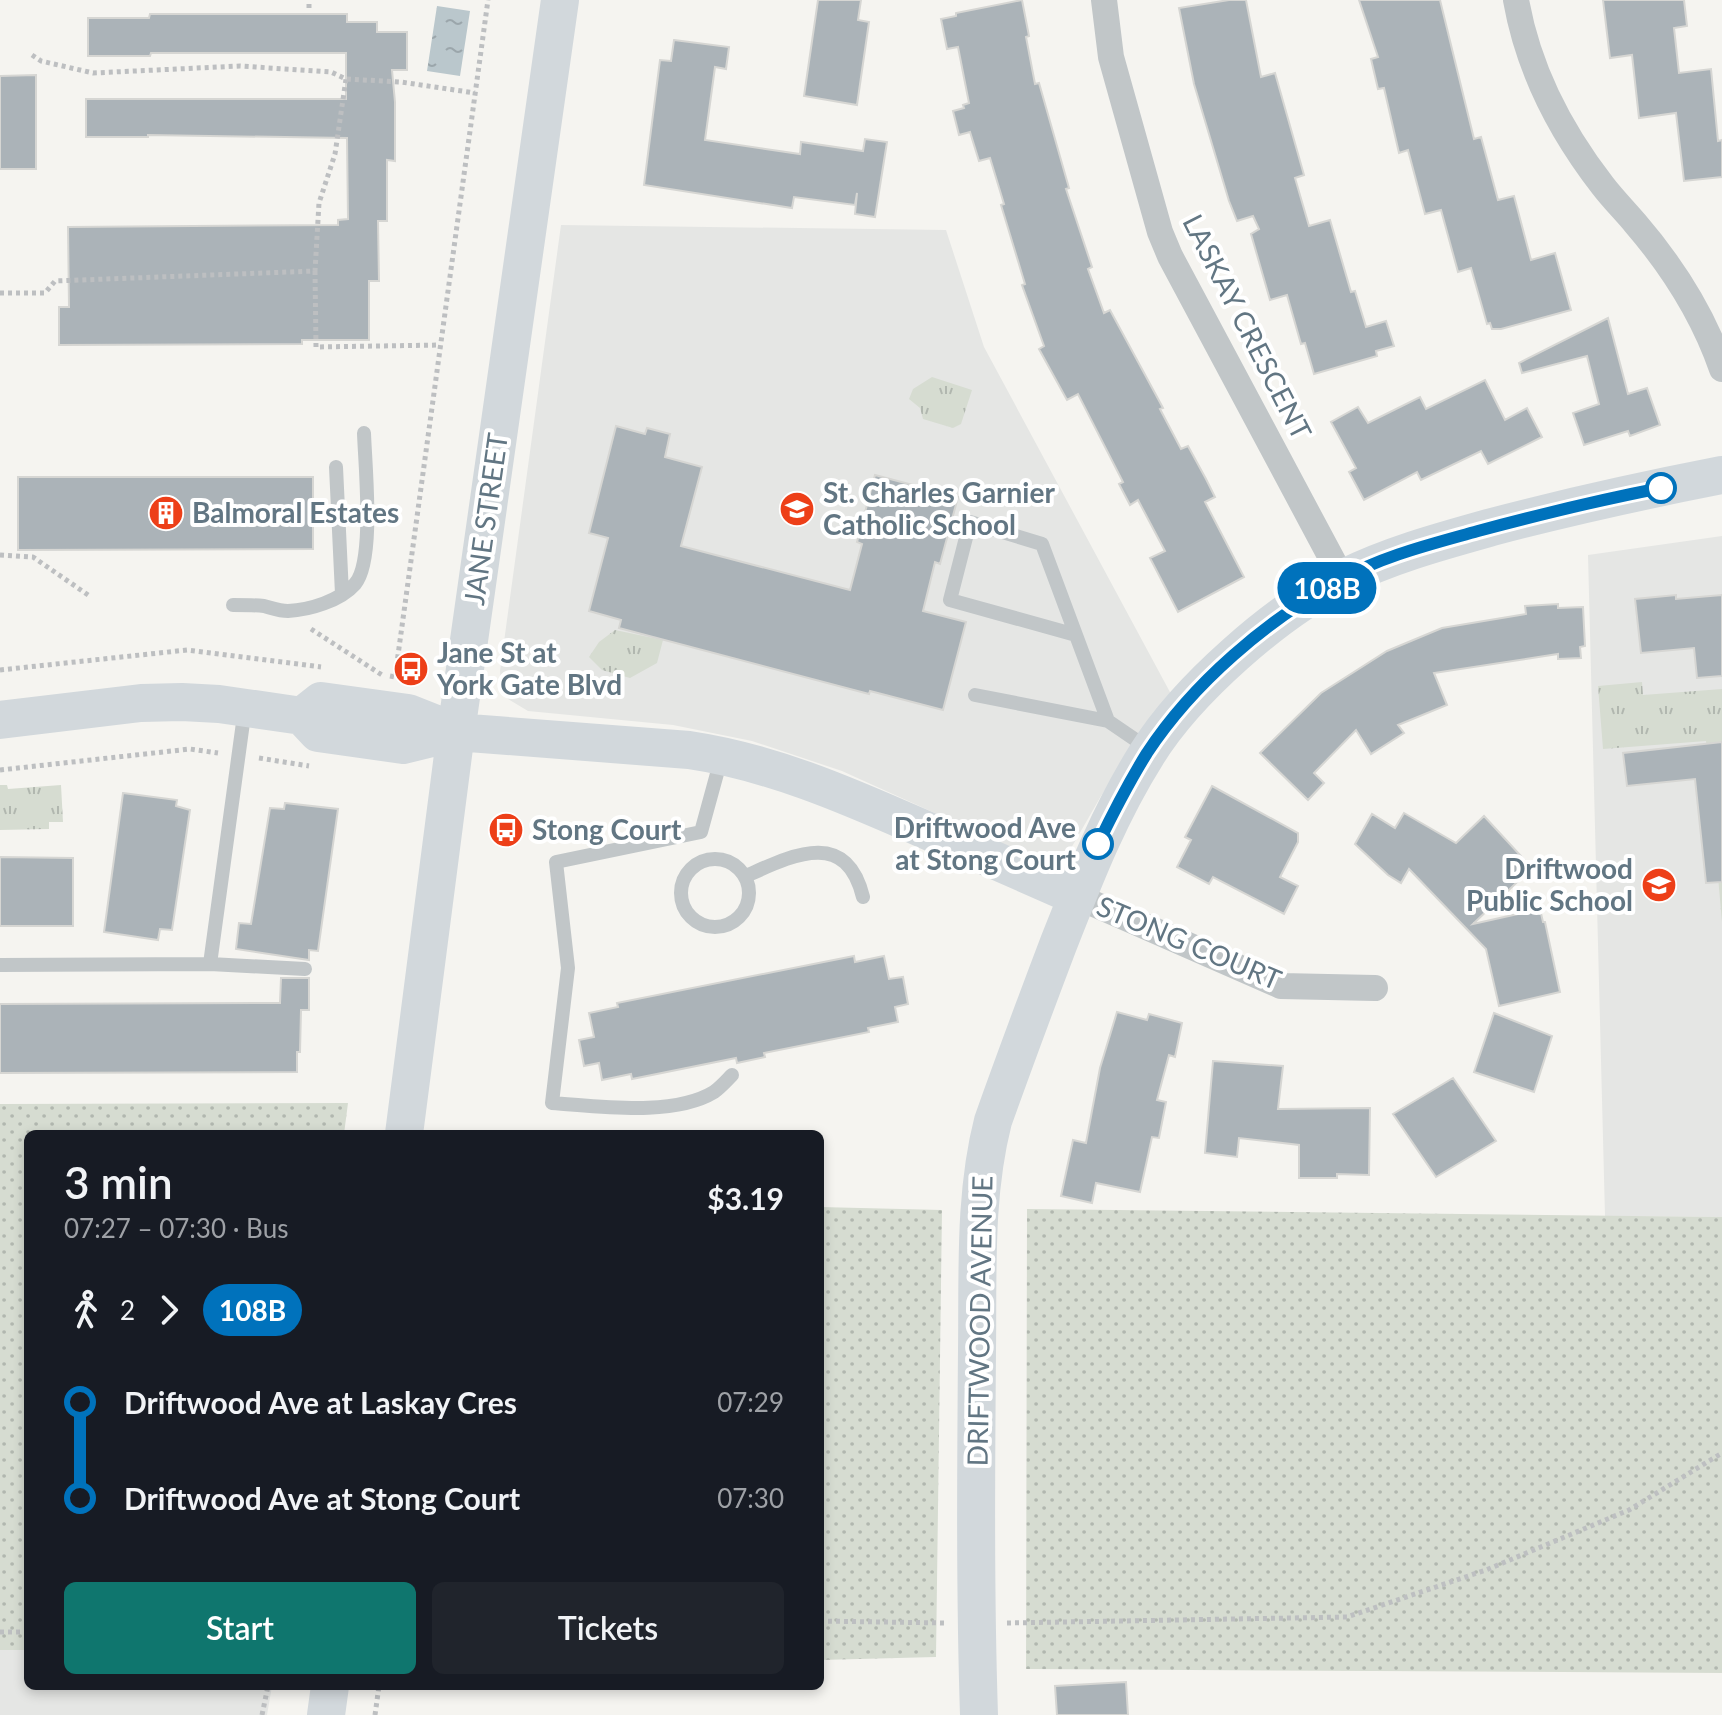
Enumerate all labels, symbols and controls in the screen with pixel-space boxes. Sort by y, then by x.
street label: LASKAY CRESCENT [1176,208,1320,445]
street label: JANE STREET [456,430,514,607]
unlabelled marker [1646,473,1676,503]
place label: St. Charles Garnier Catholic School [823,475,1055,541]
school or university icon: St. Charles Garnier Catholic School [778,490,816,528]
building icon: Balmoral Estates [147,494,185,532]
place label: Balmoral Estates [192,495,399,529]
line badge: 108B [1271,562,1383,614]
text: 108B [1293,571,1361,605]
place label: Jane St at York Gate Blvd [436,635,622,701]
bus stop icon: Jane St at York Gate Blvd [392,650,430,688]
place label: Driftwood Ave at Stong Court [894,810,1077,876]
bus stop icon: Stong Court [487,811,525,849]
place label: Stong Court [532,812,682,846]
marker: Driftwood Ave at Stong Court [1083,829,1113,859]
place label: Driftwood Public School [1466,851,1633,917]
school or university icon: Driftwood Public School [1640,866,1678,904]
street label: STONG COURT [1092,888,1287,996]
text: 3 min [64,1156,173,1208]
street label: DRIFTWOOD AVENUE [959,1175,999,1467]
text: $3.19 [707,1180,784,1216]
text: 07:27 – 07:30 · Bus [64,1212,288,1244]
icon: walk [64,1288,108,1332]
icon: forward [147,1288,191,1332]
text: 108B [219,1293,286,1327]
text: 2 [120,1294,135,1326]
text: Driftwood Ave at Laskay Cres [124,1384,517,1420]
text: 07:29 [717,1386,784,1418]
text: Driftwood Ave at Stong Court [124,1480,520,1516]
text: 07:30 [717,1482,784,1514]
button: Start [64,1582,416,1674]
button: Tickets [432,1582,784,1674]

